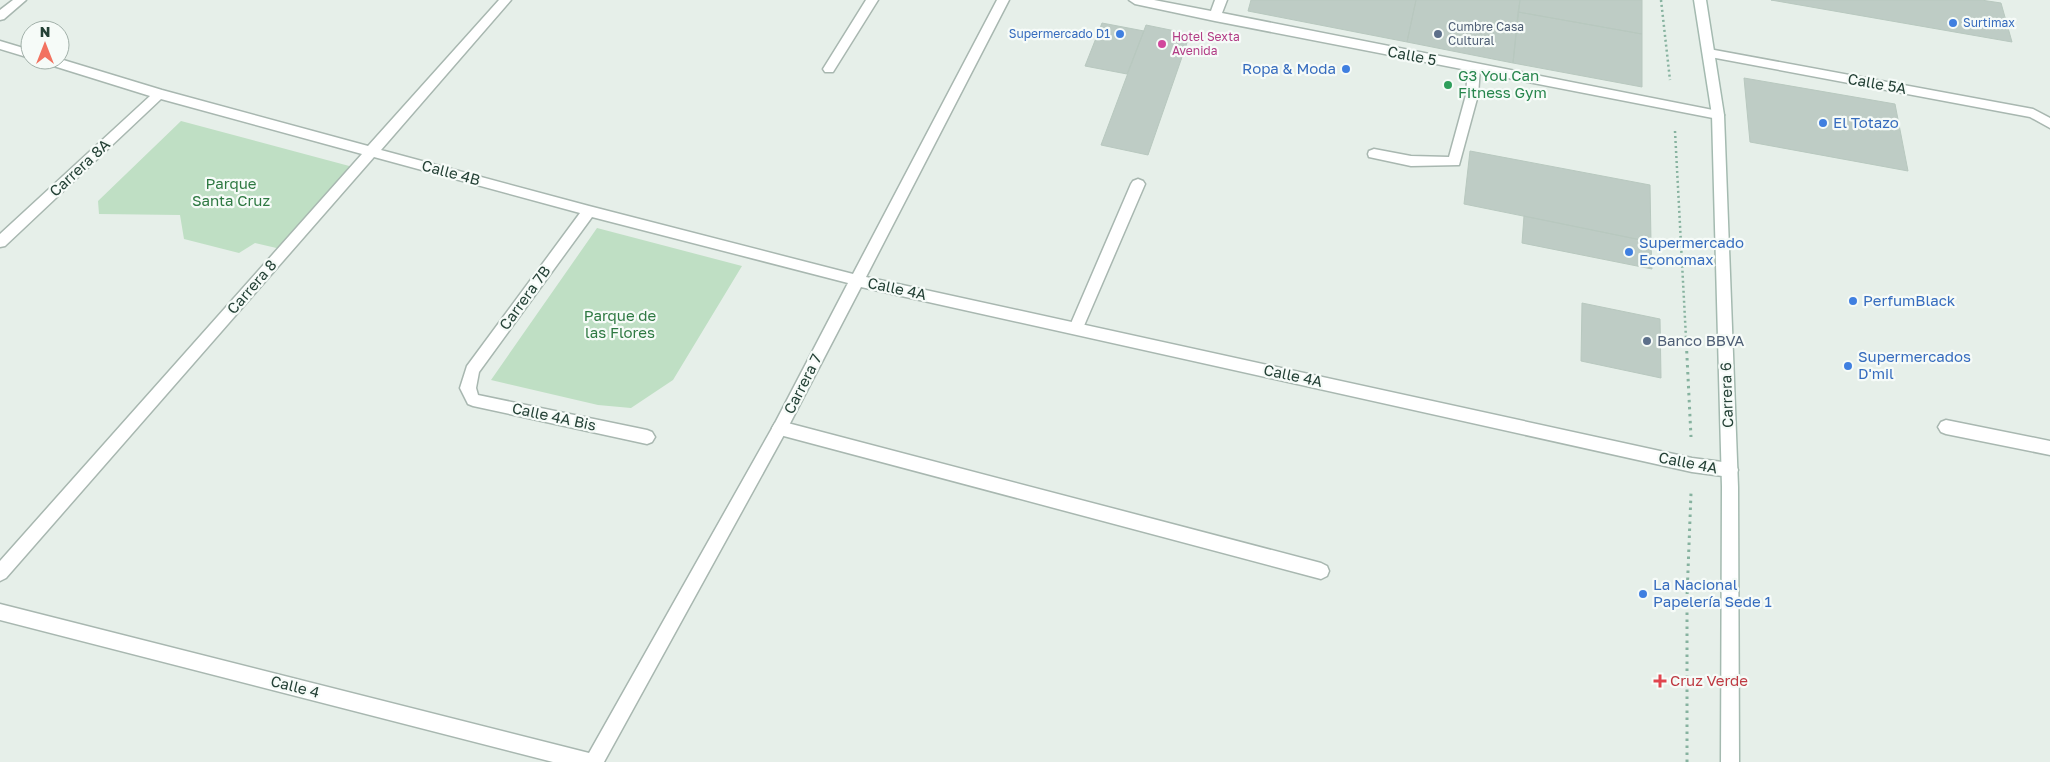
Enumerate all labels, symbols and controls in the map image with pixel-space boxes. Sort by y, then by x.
place label: Surtimax [1963,15,2015,30]
marker: Surtimax [1947,17,1959,29]
place label: Cumbre Casa Cultural [1448,19,1524,48]
north arrow [20,20,70,70]
text: N [40,23,50,40]
place label: Supermercado D1 [1009,26,1110,41]
marker: Supermercado D1 [1114,28,1126,40]
marker: Cumbre Casa Cultural [1432,28,1444,40]
place label: Hotel Sexta Avenida [1172,29,1240,58]
marker: Hotel Sexta Avenida [1156,38,1168,50]
street label: Calle 5 [1386,41,1438,69]
place label: Ropa & Moda [1242,59,1336,77]
marker: Ropa & Moda [1340,63,1352,75]
place label: G3 You Can Fitness Gym [1458,66,1547,101]
street label: Calle 5A [1846,69,1908,97]
marker: G3 You Can Fitness Gym [1442,79,1454,91]
place label: El Totazo [1833,113,1899,131]
marker: El Totazo [1817,117,1829,129]
street label: Carrera 8A [45,135,113,200]
street label: Calle 4B [420,156,482,188]
park label: Parque Santa Cruz [192,174,270,209]
place label: Supermercado Economax [1639,233,1744,268]
marker: Supermercado Economax [1623,246,1635,258]
street label: Carrera 8 [223,256,280,317]
street label: Carrera 7B [495,262,553,333]
street label: Calle 4A [866,273,928,303]
place label: PerfumBlack [1863,291,1956,309]
marker: PerfumBlack [1847,295,1859,307]
park label: Parque de las Flores [584,306,657,341]
place label: Banco BBVA [1657,331,1744,349]
marker: Banco BBVA [1641,335,1653,347]
place label: Supermercados D'mil [1858,347,1971,382]
street label: Carrera 7 [779,351,825,417]
street label: Calle 4A [1262,360,1324,390]
marker: Supermercados D'mil [1842,360,1854,372]
street label: Carrera 6 [1716,362,1736,428]
street label: Calle 4A Bis [510,398,598,434]
street label: Calle 4A [1657,447,1719,477]
place label: La Nacional Papelería Sede 1 [1653,575,1772,610]
marker: La Nacional Papelería Sede 1 [1637,588,1649,600]
street label: Calle 4 [269,671,322,701]
place label: Cruz Verde [1670,671,1748,689]
marker: Cruz Verde [1654,675,1666,687]

